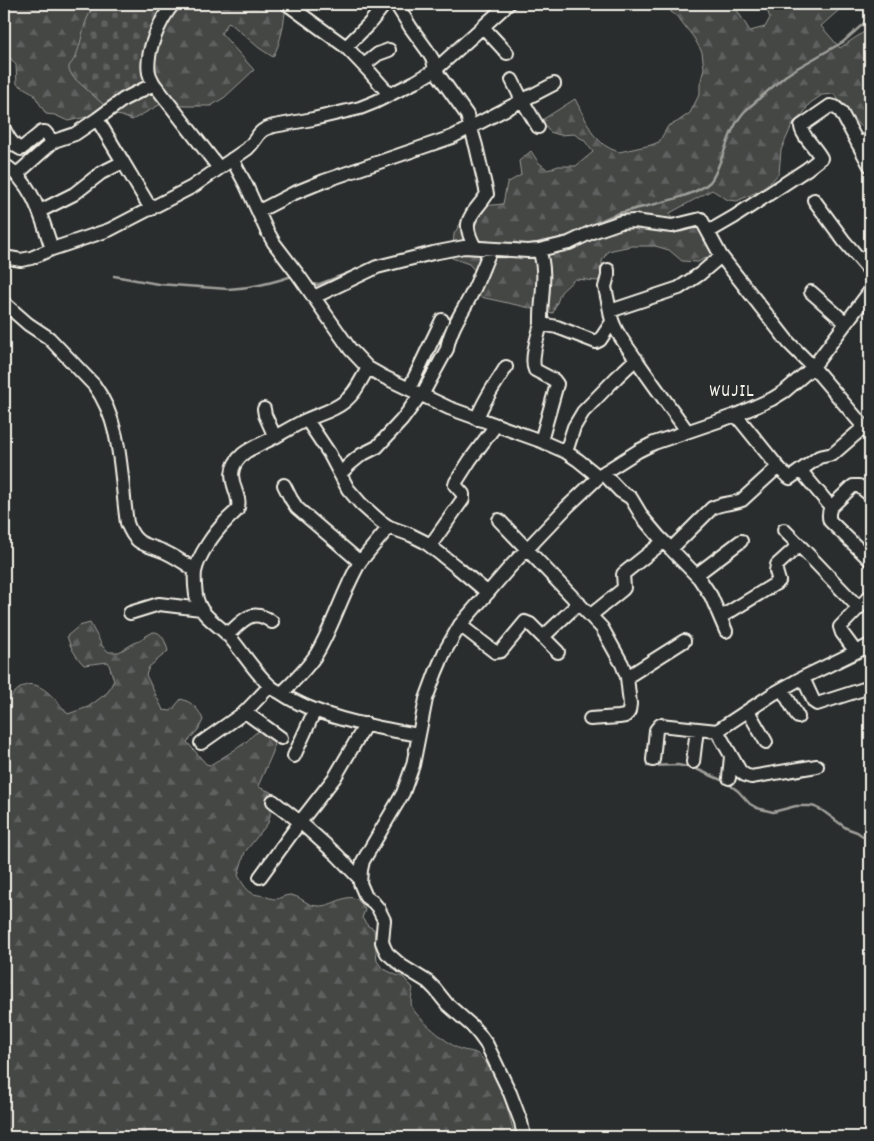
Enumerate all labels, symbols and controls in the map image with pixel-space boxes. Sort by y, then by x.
district label: WUJIL [709,379,755,406]

